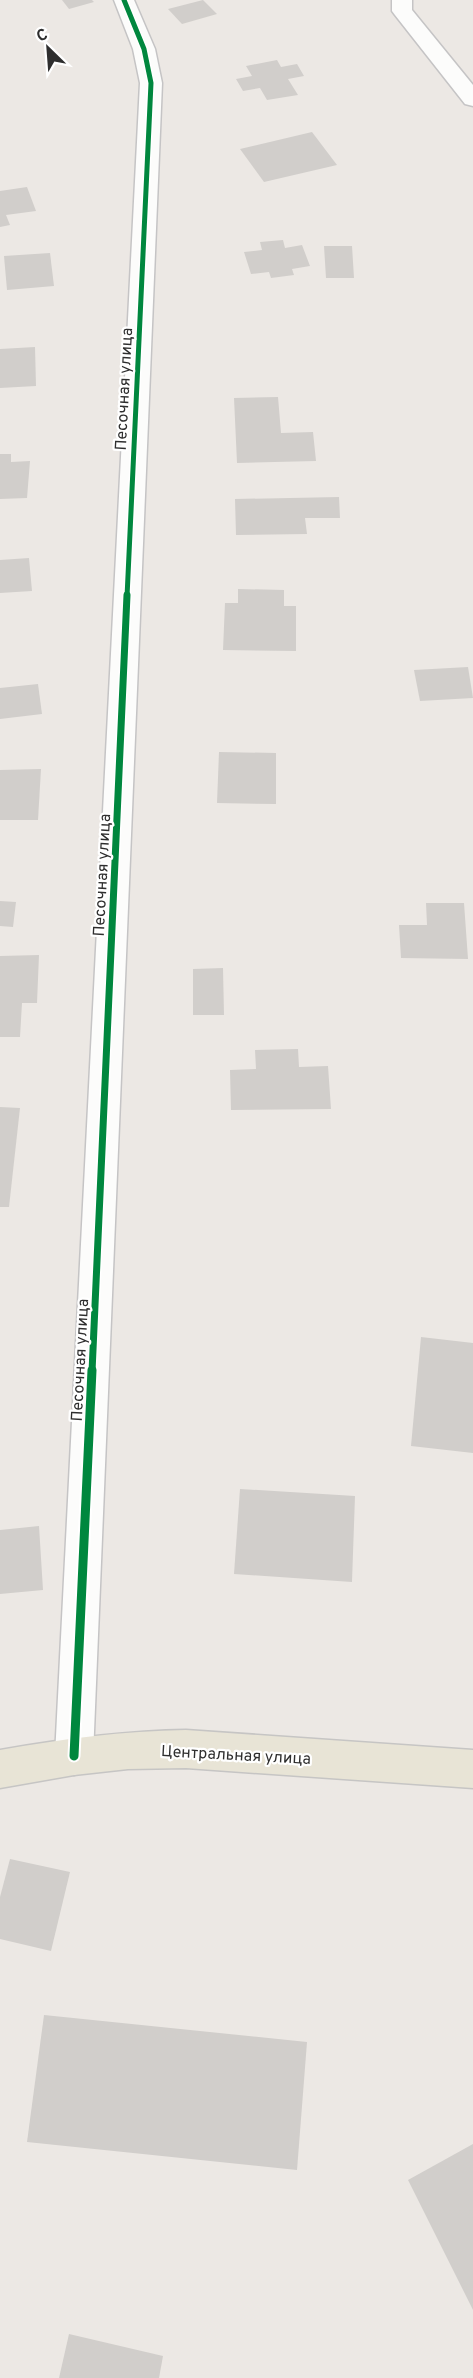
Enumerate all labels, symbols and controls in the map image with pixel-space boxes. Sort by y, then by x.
north arrow [18,18,78,78]
text: С [34,25,51,47]
street label: Песочная улица [112,327,138,451]
street label: Песочная улица [90,813,116,937]
street label: Песочная улица [68,1298,94,1422]
street label: Центральная улица [160,1742,311,1770]

